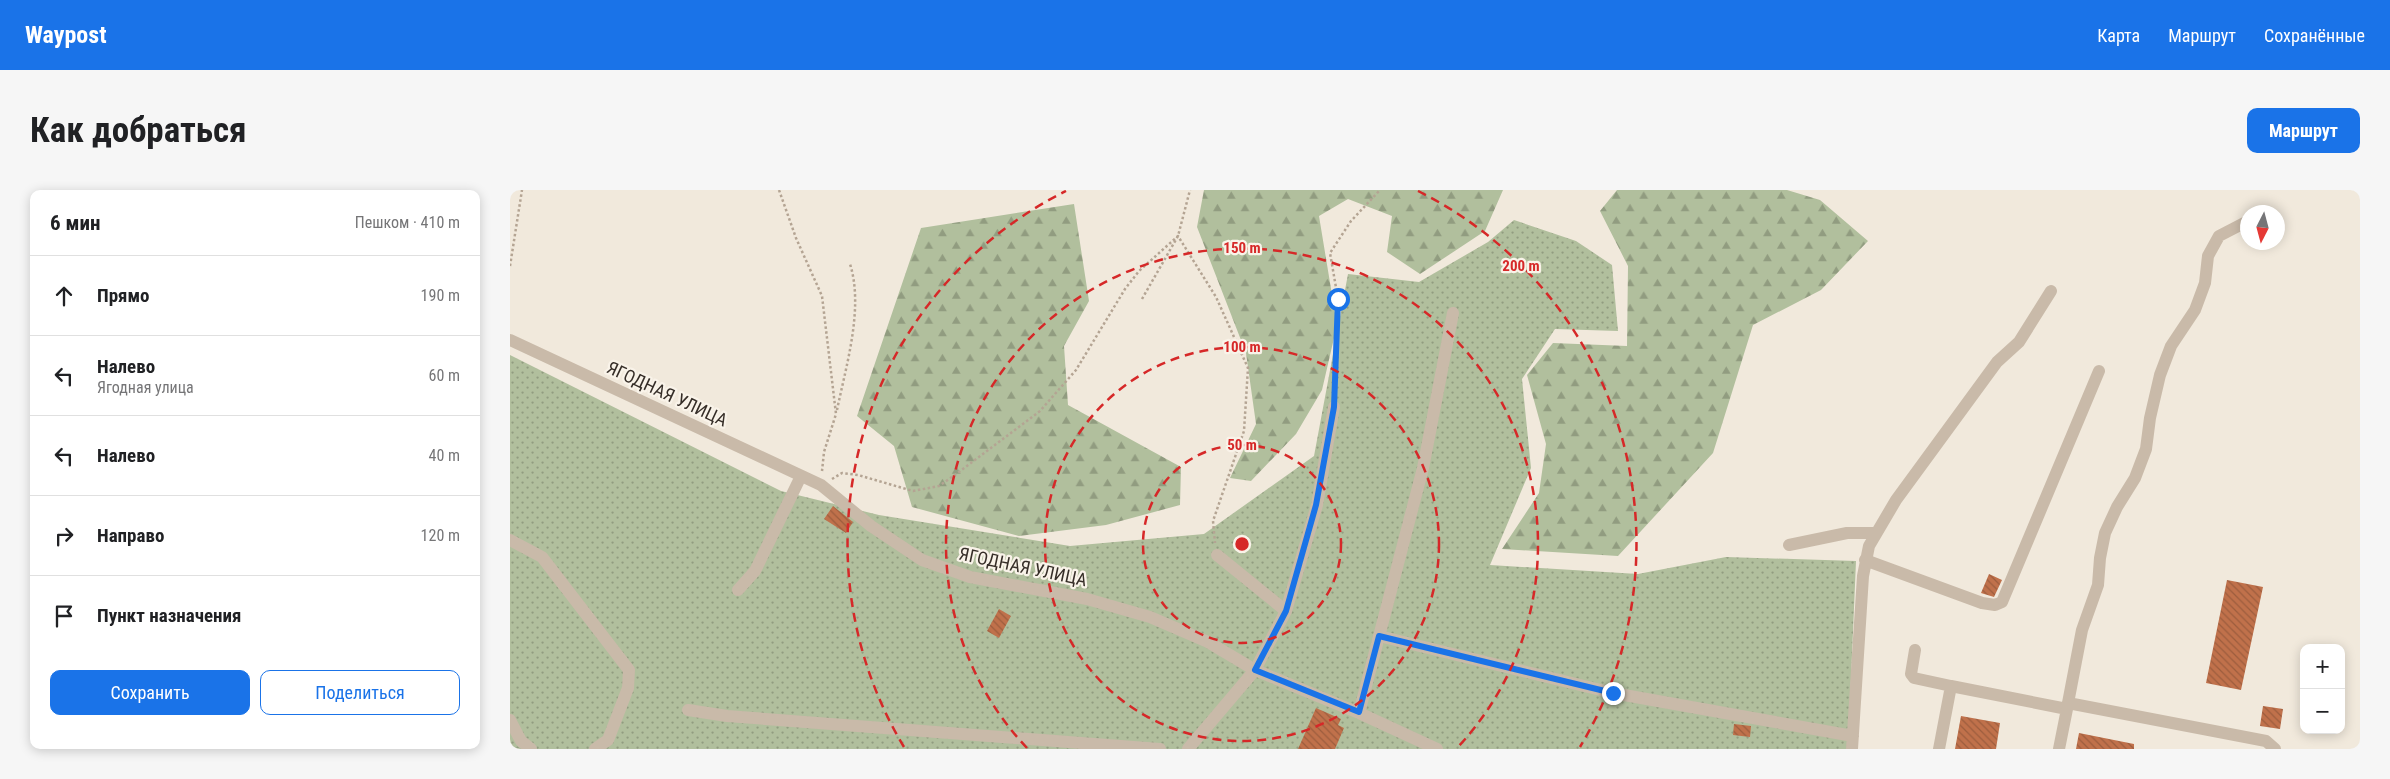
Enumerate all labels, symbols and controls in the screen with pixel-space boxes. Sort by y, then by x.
text: Waypost [25,21,107,49]
text: Карта [2097,25,2140,46]
text: Маршрут [2168,25,2236,46]
text: Сохранённые [2264,25,2365,46]
button: Маршрут [2247,108,2360,153]
text: Как добраться [30,110,246,151]
north arrow [2240,205,2285,250]
text: 6 мин [50,211,100,235]
text: Пешком · 410 m [355,213,460,232]
text: 150 m [1223,239,1261,257]
text: 200 m [1502,257,1540,275]
icon: ahead [50,282,78,310]
text: Прямо [97,284,150,307]
text: 190 m [421,286,460,305]
route start [1327,288,1350,311]
text: 100 m [1223,338,1261,356]
text: Налево [97,355,155,378]
street label: ЯГОДНАЯ УЛИЦА [604,356,731,431]
icon: left [50,362,78,390]
text: 60 m [428,366,460,385]
text: Ягодная улица [97,378,194,397]
text: 50 m [1227,436,1257,454]
icon: left [50,442,78,470]
text: Налево [97,444,155,467]
text: 40 m [428,446,460,465]
icon: right [50,522,78,550]
text: Направо [97,524,164,547]
text: 120 m [421,526,460,545]
centre of rings [1233,535,1251,553]
street label: ЯГОДНАЯ УЛИЦА [957,543,1090,590]
icon: arrive [50,602,78,630]
text: Пункт назначения [97,604,241,627]
map controls [2300,644,2345,734]
button: + [2300,644,2345,689]
button: Сохранить [50,670,250,715]
button: Поделиться [260,670,460,715]
route end [1602,682,1625,705]
button: − [2300,689,2345,734]

